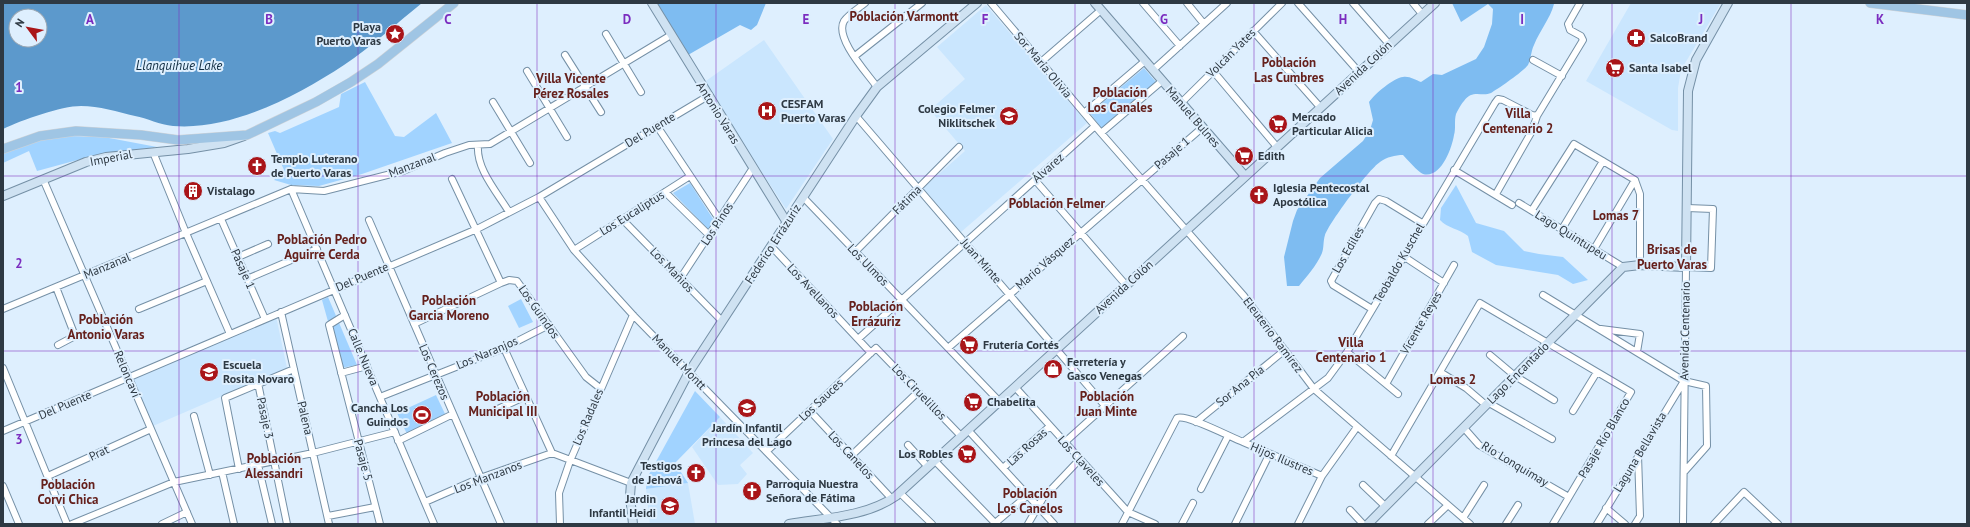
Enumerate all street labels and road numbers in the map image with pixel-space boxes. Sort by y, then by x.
street label: Volcán Yates [1202,25,1258,81]
street label: Sor María Olivia [1011,28,1075,101]
street label: Avenida Colón [1331,37,1395,98]
street label: Antonio Varas [693,79,743,147]
street label: Manuel Bulnes [1163,83,1224,150]
street label: Del Puente [622,109,678,150]
street label: Pasaje 1 [1151,133,1193,172]
street label: Imperial [89,146,134,169]
street label: Manzanal [386,149,438,180]
street label: Álvarez [1029,149,1067,186]
street label: Fátima [889,182,924,217]
street label: Los Eucaliptus [597,187,667,238]
street label: Los Pinos [697,199,736,248]
street label: Federico Errázuriz [741,201,804,286]
street label: Lago Quintupeu [1533,206,1610,263]
street label: Teobaldo Kuschel [1370,220,1428,305]
street label: Los Ediles [1328,224,1367,276]
street label: Mario Vásquez [1012,233,1077,292]
street label: Juan Minte [957,234,1005,286]
street label: Los Ulmos [845,240,892,289]
street label: Los Mañios [647,244,698,295]
street label: Pasaje 1 [228,246,259,291]
street label: Manzanal [81,249,133,282]
street label: Avenida Colón [1091,257,1156,317]
street label: Del Puente [333,259,391,294]
street label: Los Avellanos [784,260,842,321]
street label: Avenida Centenario [1676,281,1693,381]
street label: Los Guindos [516,282,563,341]
street label: Vicente Reyes [1396,289,1445,358]
street label: Eleuterio Ramírez [1240,294,1307,375]
street label: Calle Nueva [345,326,382,388]
street label: Manuel Montt [649,331,710,393]
street label: Los Naranjos [454,333,520,372]
street label: Lago Encantado [1483,338,1552,407]
street label: Los Cerezos [416,342,453,402]
street label: Reloncaví [111,348,144,400]
street label: Los Ciruelillos [889,361,950,423]
street label: Sor Ana Pía [1212,362,1267,410]
street label: Los Sauces [795,375,846,424]
street label: Los Radales [569,386,606,447]
street label: Del Puente [36,387,94,422]
street label: Pasaje Río Blanco [1575,395,1633,481]
street label: Pasaje 3 [254,396,277,440]
street label: Palena [294,399,317,436]
street label: Laguna Bellavista [1610,409,1669,494]
street label: Las Rosas [1003,425,1050,469]
street label: Los Canelos [825,427,877,482]
street label: Los Claveles [1055,432,1108,489]
street label: Pasaje 5 [351,438,376,482]
street label: Río Lonquimay [1479,438,1552,490]
street label: Hijos Ilustres [1248,439,1316,479]
street label: Prat [86,441,111,464]
street label: Los Manzanos [452,457,524,496]

